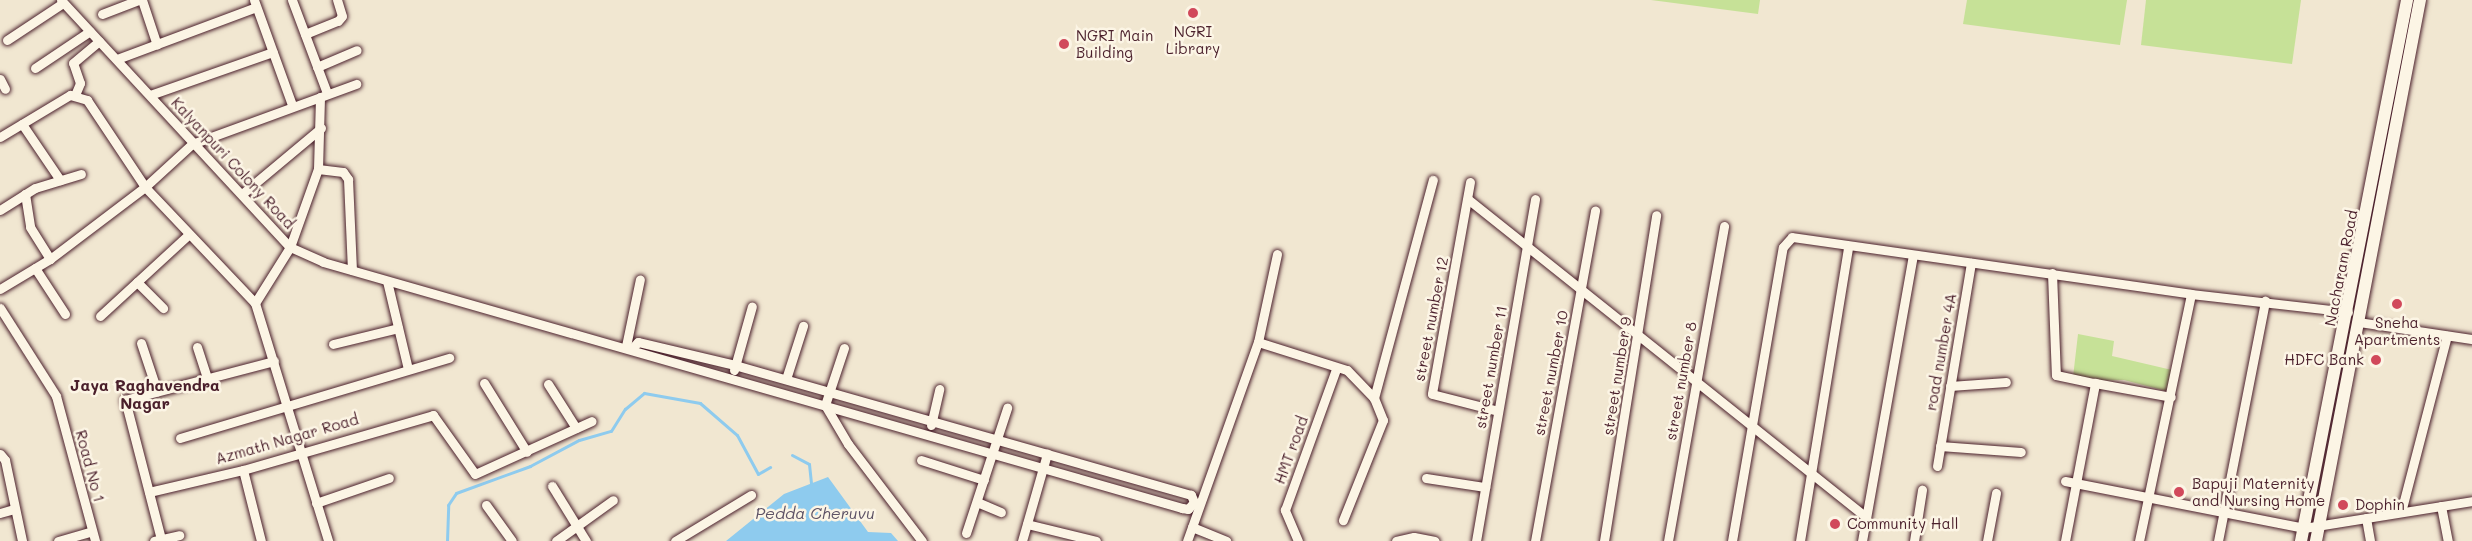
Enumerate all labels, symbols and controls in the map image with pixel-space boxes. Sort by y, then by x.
marker: NGRI Library [1186,6,1200,20]
place label: NGRI Library [1166,22,1220,57]
place label: NGRI Main Building [1076,26,1153,61]
marker: NGRI Main Building [1057,37,1071,51]
street label: Kalyanpuri Colony Road [168,94,298,232]
street label: Nacharam Road [2321,208,2361,328]
street label: street number 12 [1410,255,1452,383]
street label: road number 4A [1922,292,1960,412]
marker: Sneha Apartments [2390,297,2404,311]
street label: street number 11 [1471,304,1511,430]
street label: street number 10 [1530,309,1572,437]
place label: Sneha Apartments [2354,313,2440,348]
street label: street number 9 [1599,315,1635,437]
street label: street number 8 [1662,320,1700,442]
place label: HDFC Bank [2284,351,2364,369]
marker: HDFC Bank [2369,353,2383,367]
district label: Jaya Raghavendra Nagar [70,375,220,413]
street label: Azmath Nagar Road [213,410,361,468]
street label: HMT road [1270,414,1312,486]
street label: Road No 1 [72,428,108,504]
place label: Bapuji Maternity and Nursing Home [2192,474,2325,509]
marker: Bapuji Maternity and Nursing Home [2170,483,2188,501]
place label: Dophin [2355,496,2405,514]
marker: Dophin [2336,498,2350,512]
water label: Pedda Cheruvu [755,503,875,523]
place label: Community Hall [1847,515,1958,533]
marker: Community Hall [1828,517,1842,531]

